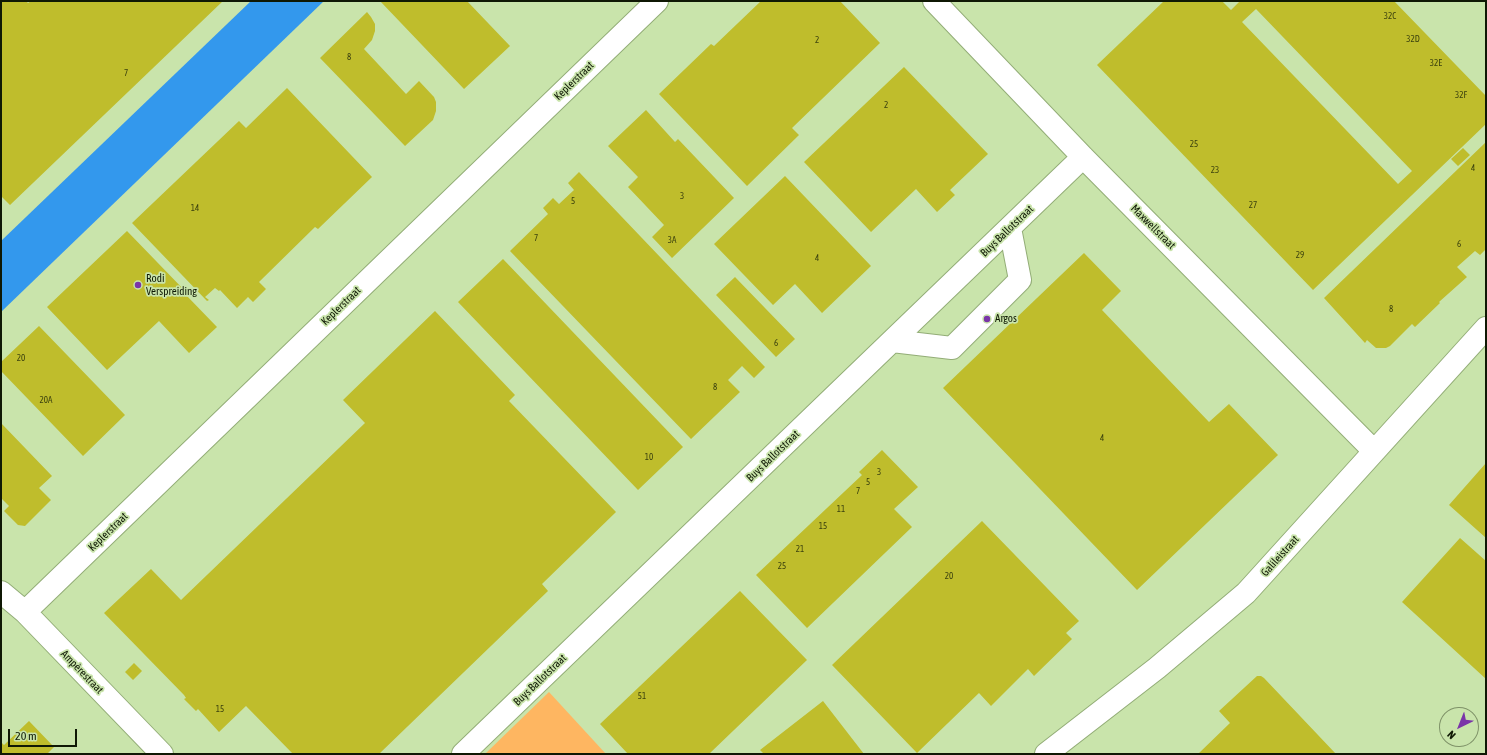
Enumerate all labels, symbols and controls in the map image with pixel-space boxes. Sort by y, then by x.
house number: 32C [1384,11,1396,21]
house number: 32D [1406,34,1420,44]
house number: 2 [815,35,819,45]
house number: 8 [347,52,351,62]
house number: 32E [1430,58,1442,68]
street label: Keplerstraat [551,59,597,103]
house number: 7 [124,68,128,78]
house number: 32F [1455,90,1467,100]
house number: 2 [884,100,888,110]
house number: 25 [1190,139,1198,149]
house number: 4 [1471,163,1475,173]
house number: 23 [1211,165,1219,175]
house number: 3 [680,191,684,201]
house number: 5 [571,196,575,206]
house number: 27 [1249,200,1257,210]
street label: Maxwellstraat [1128,202,1178,252]
house number: 14 [191,203,199,213]
street label: Buys Ballotstraat [978,203,1036,259]
house number: 7 [534,233,538,243]
house number: 3A [668,235,676,245]
house number: 6 [1457,239,1461,249]
house number: 29 [1296,250,1304,260]
house number: 4 [815,253,819,263]
place label: Rodi Verspreiding [146,272,197,298]
marker: Rodi Verspreiding [133,280,143,290]
street label: Keplerstraat [318,284,364,328]
house number: 8 [1389,304,1393,314]
place label: Argos [995,312,1017,326]
marker: Argos [982,314,992,324]
house number: 6 [774,338,778,348]
house number: 20 [17,353,25,363]
house number: 8 [713,382,717,392]
house number: 20A [40,395,52,405]
street label: Buys Ballotstraat [744,428,802,484]
house number: 4 [1100,433,1104,443]
house number: 10 [645,452,653,462]
house number: 3 [877,467,881,477]
house number: 5 [866,477,870,487]
house number: 7 [856,486,860,496]
house number: 11 [837,504,845,514]
street label: Keplerstraat [85,510,131,554]
house number: 15 [819,521,827,531]
street label: Galileistraat [1258,533,1302,579]
house number: 21 [796,544,804,554]
house number: 25 [778,561,786,571]
house number: 20 [945,571,953,581]
street label: Ampèrestraat [58,648,106,696]
street label: Buys Ballotstraat [511,652,569,708]
house number: 51 [638,691,646,701]
house number: 15 [216,704,224,714]
north arrow [1439,707,1479,747]
scale bar [10,721,79,747]
text: N [1445,728,1458,742]
text: 20 m [15,729,37,743]

